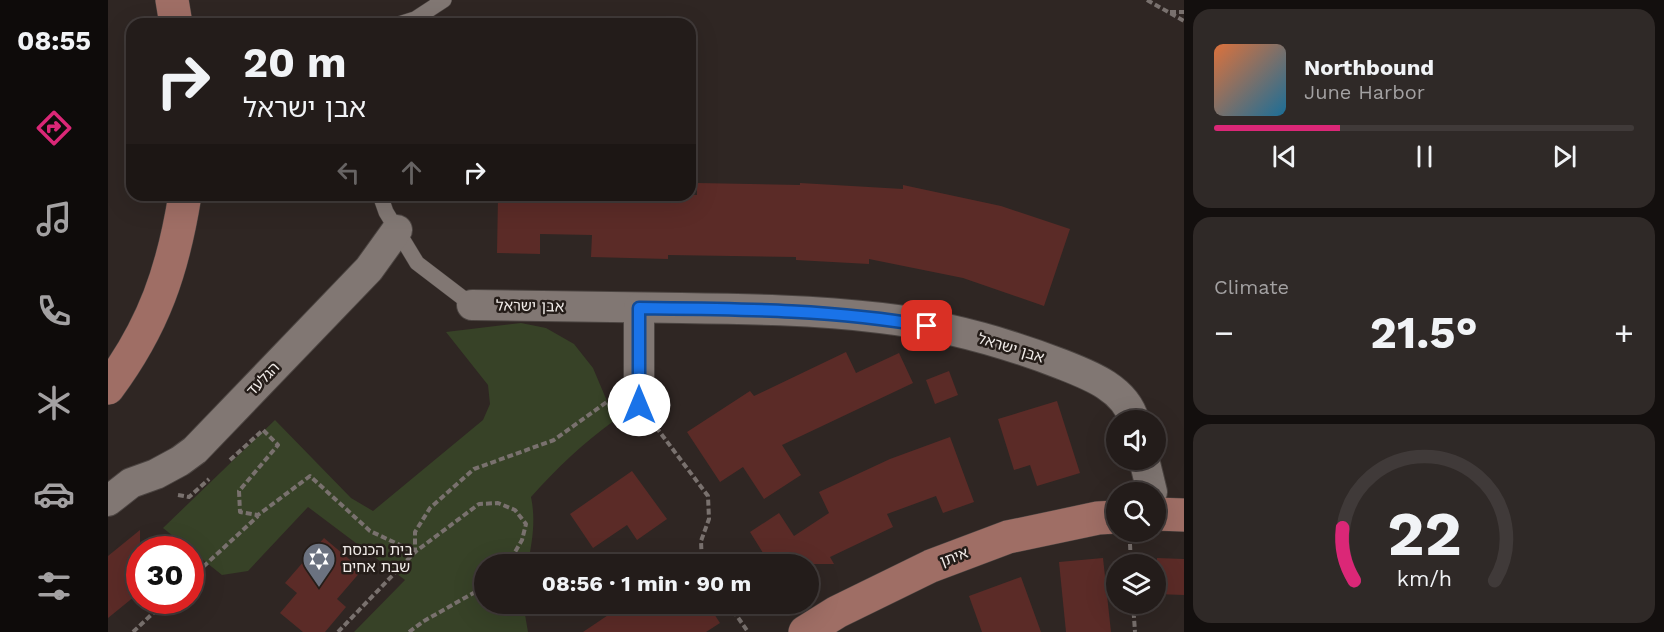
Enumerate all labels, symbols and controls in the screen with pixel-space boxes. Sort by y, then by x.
text: 08:55 [17,25,91,57]
text: 20 m [243,38,347,87]
icon: right [144,42,222,120]
text: Northbound [1304,55,1434,80]
text: June Harbor [1304,80,1425,104]
text: אבן ישראל [243,92,366,124]
icon: directions [33,107,75,149]
icon: previous [1268,140,1301,173]
icon: pause [1408,140,1441,173]
icon: next [1548,140,1581,173]
icon: left [332,156,365,189]
icon: ahead [395,156,428,189]
icon: right [458,156,491,189]
icon: music [33,198,75,240]
text: Climate [1214,275,1289,299]
icon: phone [33,290,75,332]
street label: אבן ישראל [496,296,564,316]
pin [901,300,952,351]
text: 21.5° [1370,306,1478,359]
icon: arrive [910,309,943,342]
text: − [1214,313,1234,352]
text: + [1614,313,1634,352]
street label: אבן ישראל [976,329,1046,367]
street label: הגלעד [243,358,283,400]
position arrow [607,373,671,437]
icon: climate [33,382,75,424]
map controls [1106,410,1166,614]
button: sound [1106,410,1166,470]
icon: car [33,473,75,515]
button: search [1106,482,1166,542]
text: 22 [1387,497,1461,570]
speed limit sign: 30 [126,536,204,614]
synagogue icon: בית הכנסת שבת אחים [301,541,337,588]
place label: בית הכנסת שבת אחים [342,541,413,576]
street label: איתן [938,544,970,570]
button: layers [1106,554,1166,614]
icon: filters [33,565,75,607]
text: km/h [1396,566,1452,591]
text: 08:56 · 1 min · 90 m [542,571,751,596]

